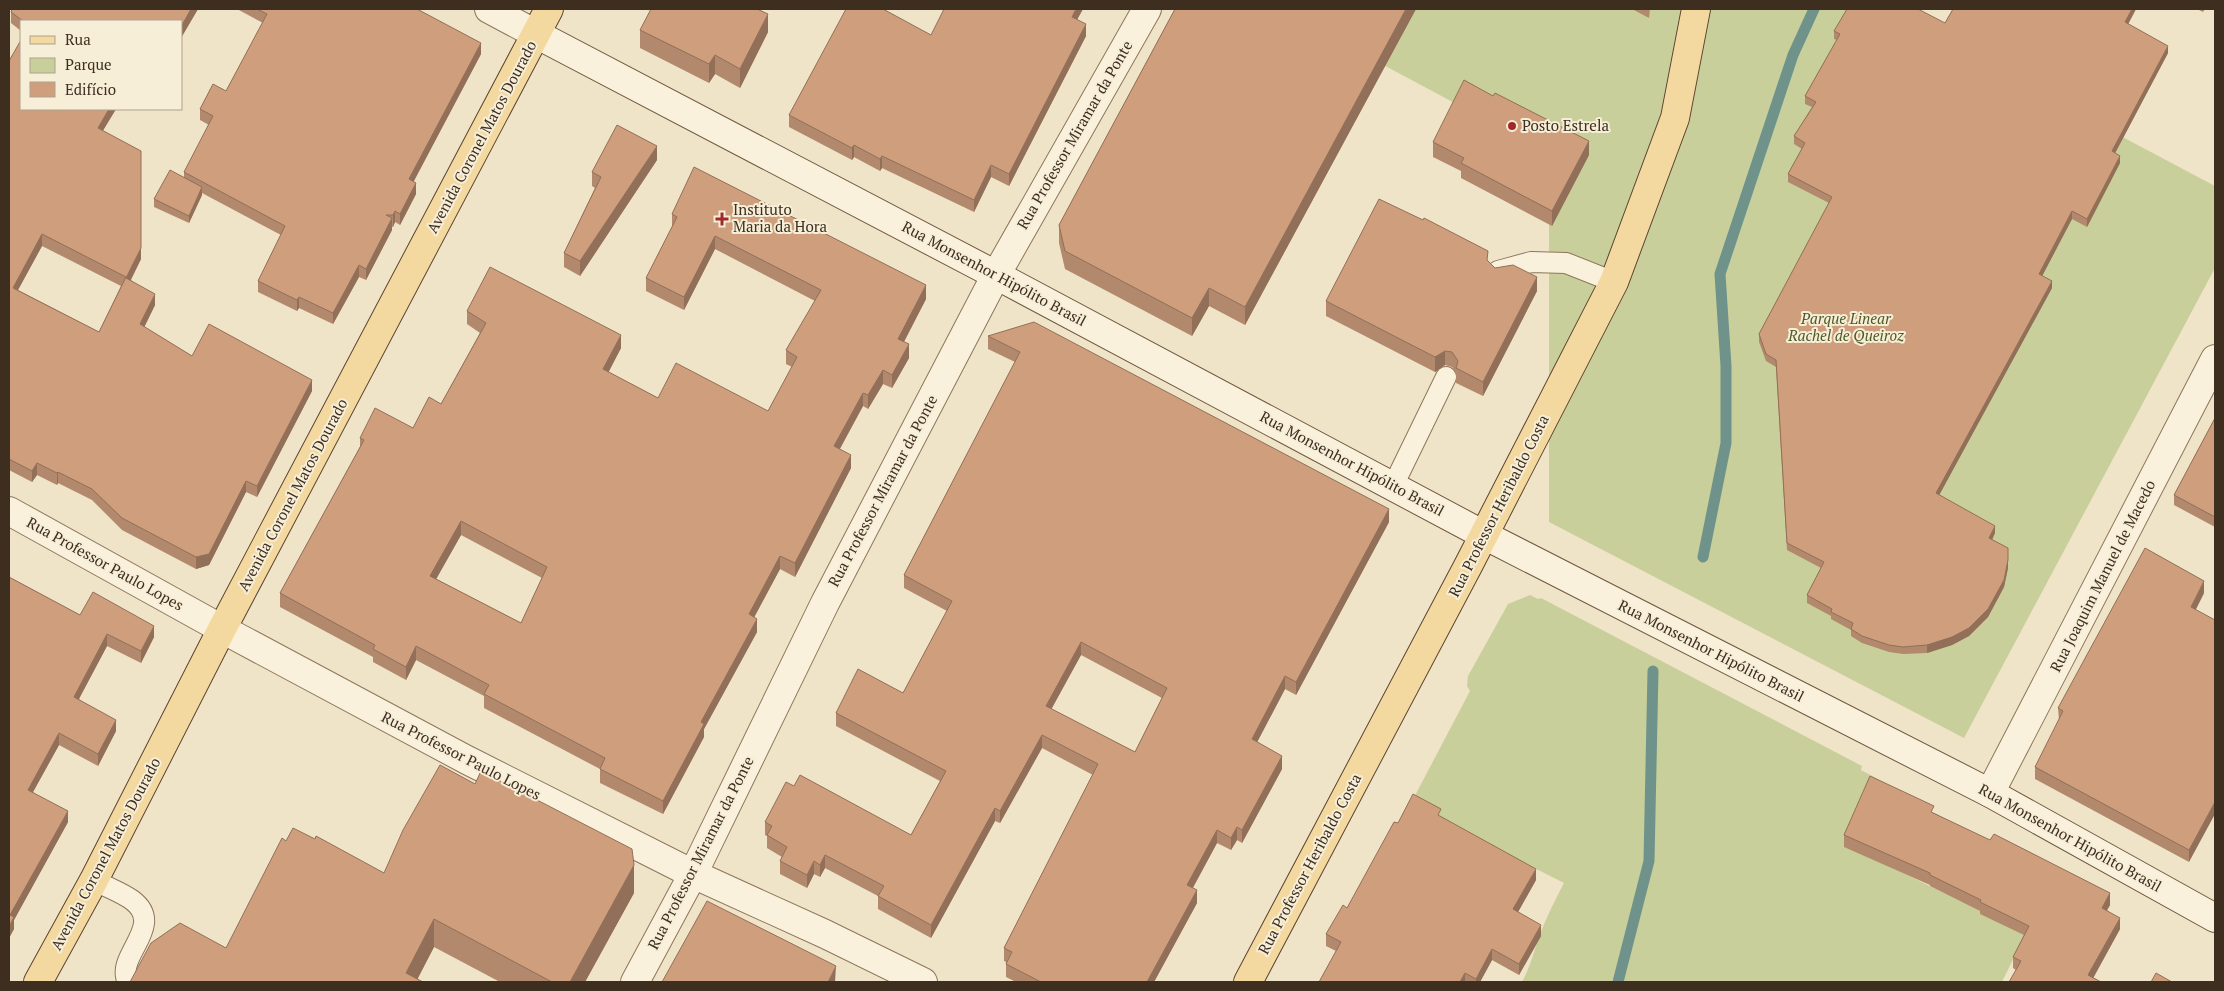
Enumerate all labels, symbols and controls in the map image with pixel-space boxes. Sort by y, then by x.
legend [20,20,182,110]
text: Rua [65,29,91,49]
street label: Avenida Coronel Matos Dourado [422,37,540,236]
street label: Rua Professor Miramar da Ponte [1012,37,1136,232]
text: Parque [65,54,112,74]
text: Edifício [65,79,116,99]
place label: Posto Estrela [1522,115,1609,135]
marker: Posto Estrela [1506,120,1518,132]
place label: Instituto Maria da Hora [733,199,828,236]
marker: Instituto Maria da Hora [715,212,729,226]
street label: Rua Monsenhor Hipólito Brasil [899,216,1090,330]
park label: Parque Linear Rachel de Queiroz [1787,308,1904,345]
street label: Rua Professor Miramar da Ponte [823,391,941,590]
street label: Avenida Coronel Matos Dourado [233,395,351,594]
street label: Rua Monsenhor Hipólito Brasil [1257,406,1448,520]
street label: Rua Professor Heribaldo Costa [1443,411,1553,600]
street label: Rua Joaquim Manuel de Macedo [2045,476,2159,675]
street label: Rua Professor Paulo Lopes [24,512,187,615]
street label: Rua Monsenhor Hipólito Brasil [1615,594,1808,706]
street label: Rua Professor Paulo Lopes [378,706,544,804]
street label: Rua Professor Miramar da Ponte [642,752,758,953]
street label: Avenida Coronel Matos Dourado [46,754,164,953]
street label: Rua Professor Heribaldo Costa [1253,769,1366,957]
street label: Rua Monsenhor Hipólito Brasil [1976,778,2165,896]

